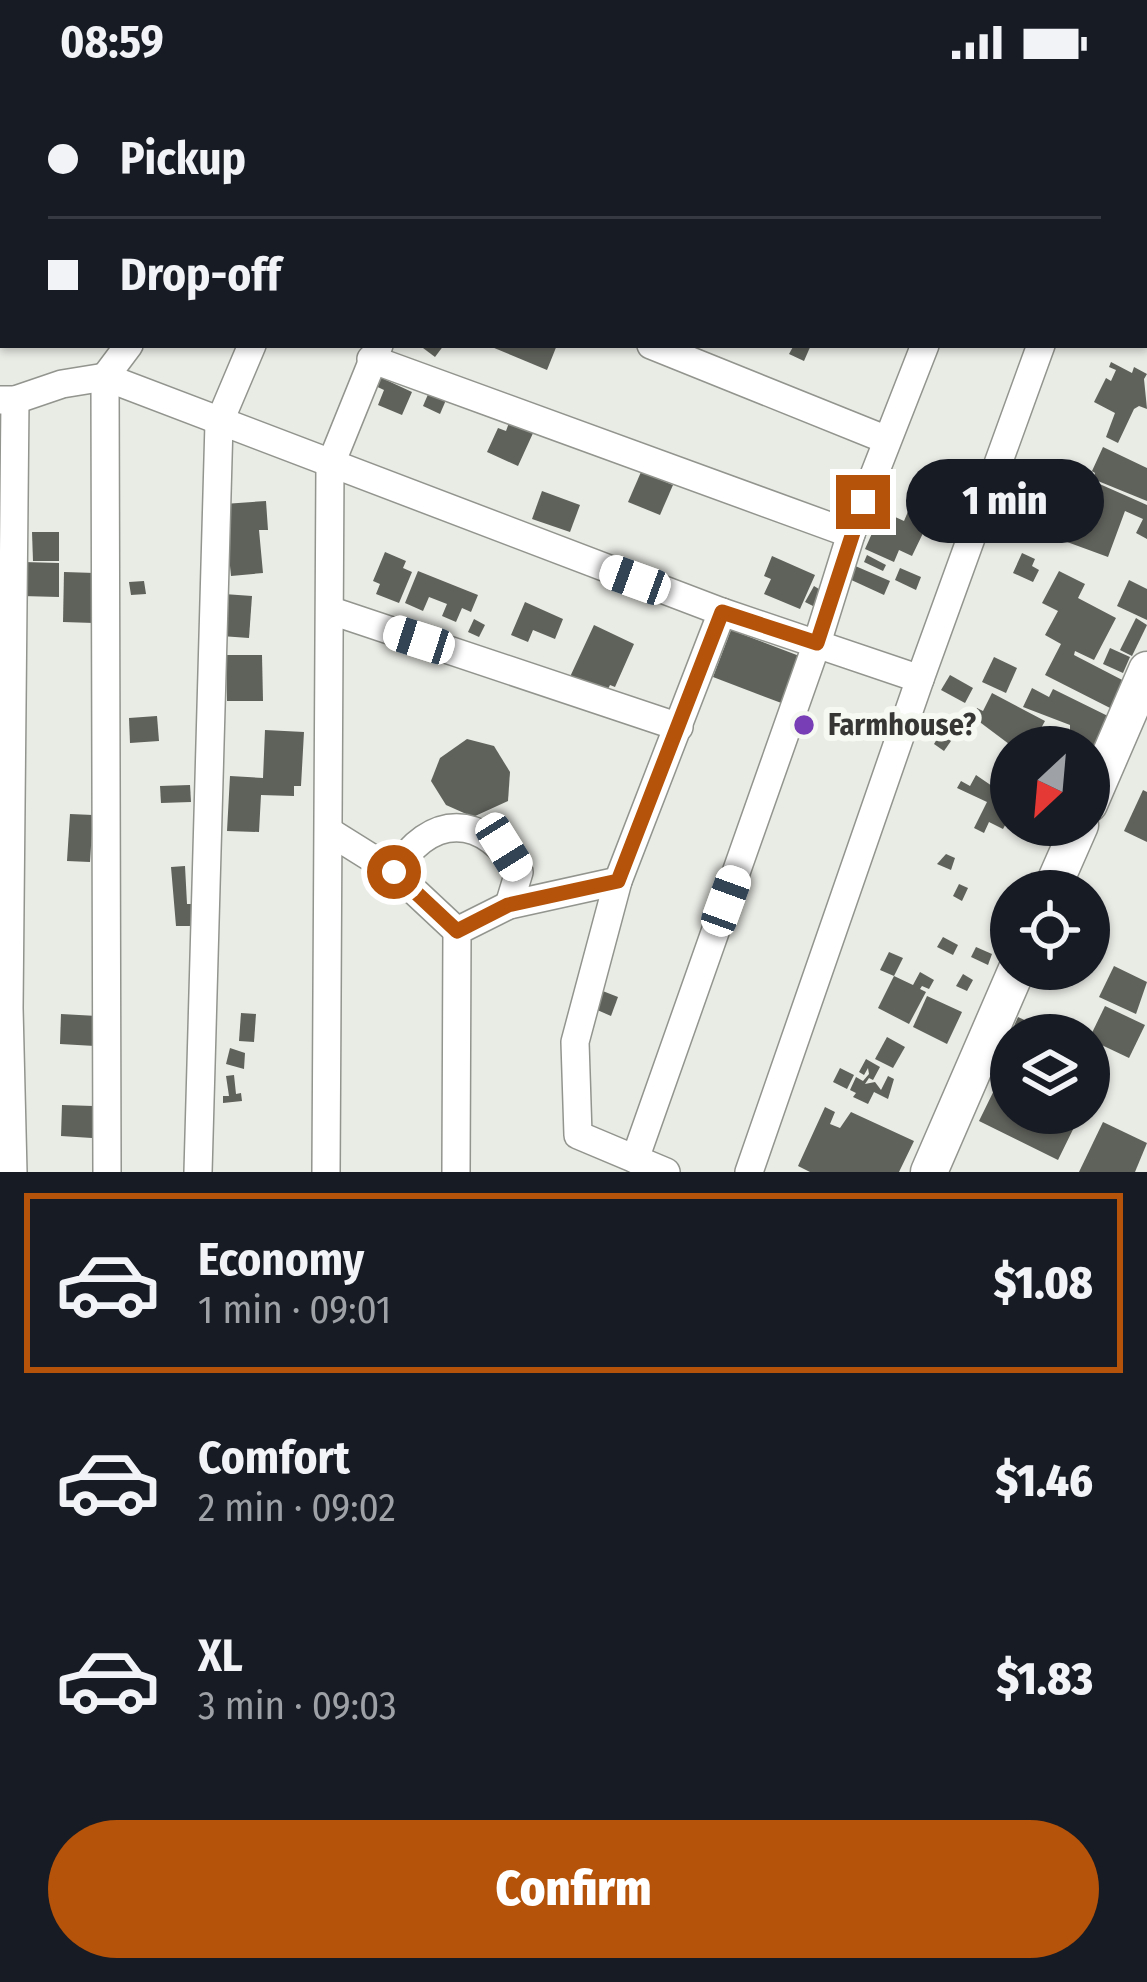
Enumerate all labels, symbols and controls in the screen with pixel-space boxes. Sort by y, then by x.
text: 08:59 [60,15,164,69]
text: Pickup [120,132,246,186]
text: Drop-off [120,248,281,302]
callout: 1 min [905,460,1103,544]
route end [836,475,890,529]
text: 1 min [963,478,1047,524]
car [595,551,675,609]
car [379,612,459,668]
place label: Farmhouse? [828,707,976,743]
marker: Farmhouse? [791,712,817,738]
north arrow [990,726,1110,846]
map controls [990,726,1110,1134]
car [470,807,538,887]
route start [367,845,421,899]
car [697,861,755,941]
button: locate [990,870,1110,990]
button: layers [990,1014,1110,1134]
icon: car [54,1229,162,1337]
text: Economy [198,1233,364,1287]
text: $1.08 [994,1256,1093,1310]
text: 1 min · 09:01 [198,1287,391,1333]
icon: car [54,1427,162,1535]
text: Comfort [198,1431,350,1485]
text: $1.46 [995,1454,1093,1508]
text: 2 min · 09:02 [198,1485,396,1531]
icon: car [54,1625,162,1733]
text: XL [198,1629,243,1683]
text: $1.83 [996,1652,1093,1706]
text: 3 min · 09:03 [198,1683,396,1729]
button: Confirm [48,1820,1099,1958]

